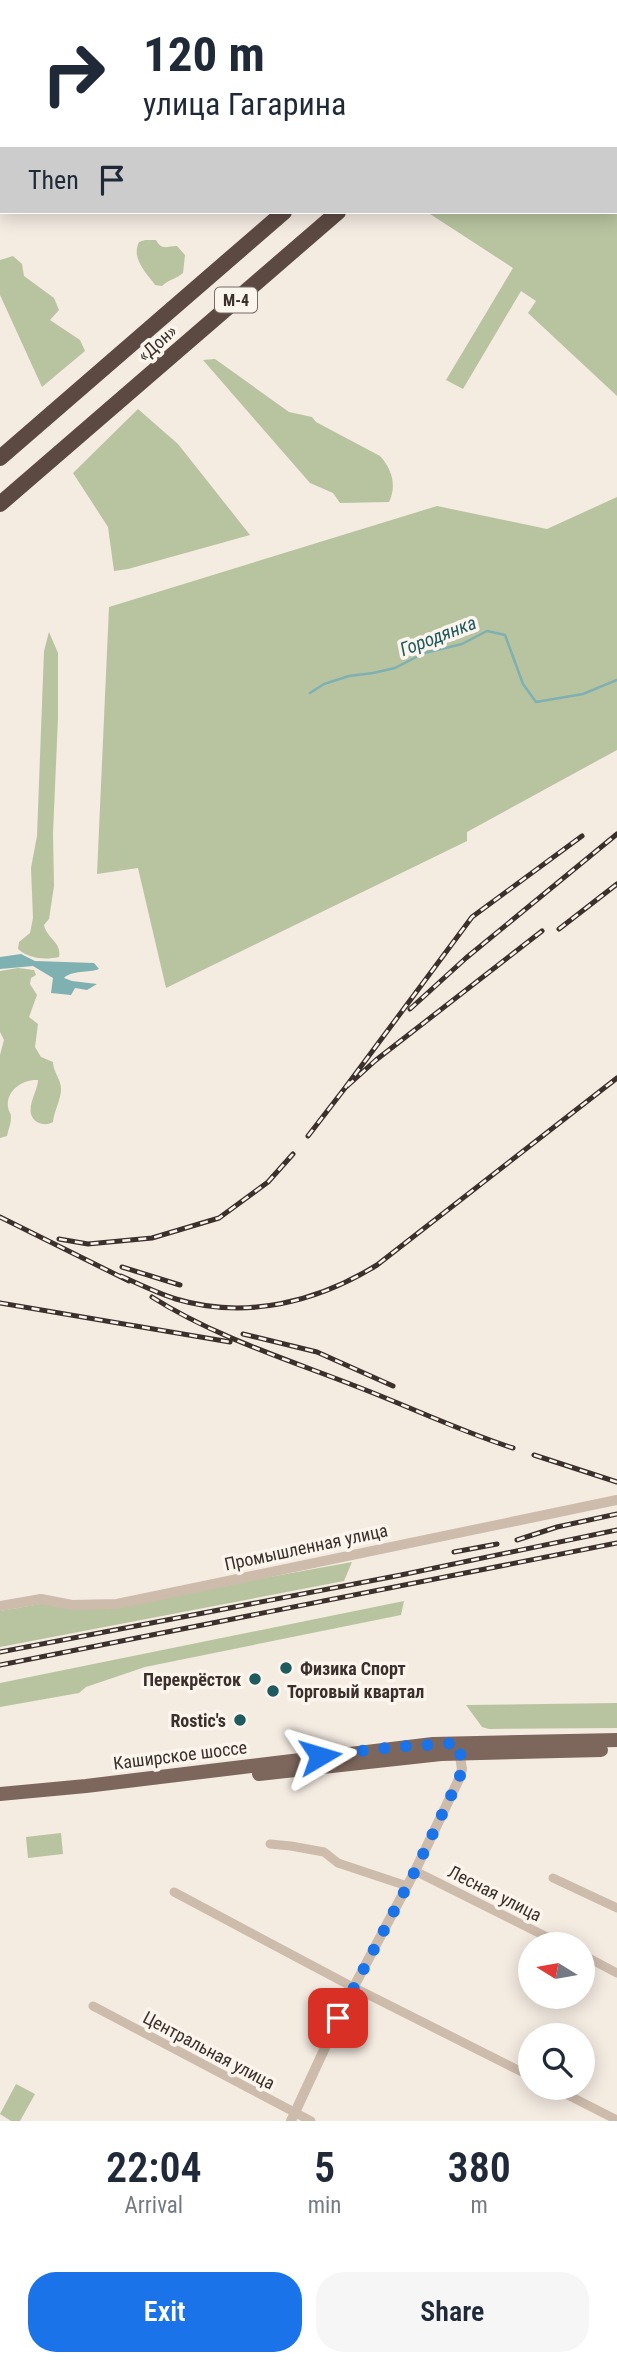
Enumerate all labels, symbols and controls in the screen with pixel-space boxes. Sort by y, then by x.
text: 120 m [143,26,265,83]
icon: right [28,28,119,119]
text: улица Гагарина [143,85,346,123]
icon: arrive [93,161,131,199]
text: Then [28,165,79,195]
road number: М-4 [215,288,257,312]
street label: «Дон» [133,320,181,366]
water label: Городянка [397,611,479,661]
street label: Промышленная улица [222,1519,390,1575]
place label: Физика Спорт [300,1658,406,1679]
marker: Физика Спорт [278,1660,294,1676]
place label: Перекрёсток [143,1669,241,1690]
marker: Перекрёсток [247,1671,263,1687]
place label: Торговый квартал [287,1681,424,1702]
marker: Торговый квартал [265,1683,281,1699]
place label: Rostic's [170,1710,226,1731]
marker: Rostic's [232,1712,248,1728]
position arrow [283,1719,357,1793]
street label: Каширское шоссе [112,1736,248,1774]
street label: Лесная улица [445,1860,545,1926]
north arrow [518,1932,595,2009]
map controls [518,1932,595,2100]
pin [308,1988,368,2048]
icon: arrive [319,1999,357,2037]
street label: Центральная улица [140,2006,278,2094]
button: search [518,2023,595,2100]
text: 22:04 [106,2143,202,2192]
text: 5 [314,2143,335,2192]
text: 380 [448,2143,511,2192]
text: Arrival [125,2192,183,2219]
text: min [308,2192,341,2219]
text: m [471,2192,488,2219]
button: Exit [28,2272,302,2352]
button: Share [316,2272,589,2352]

